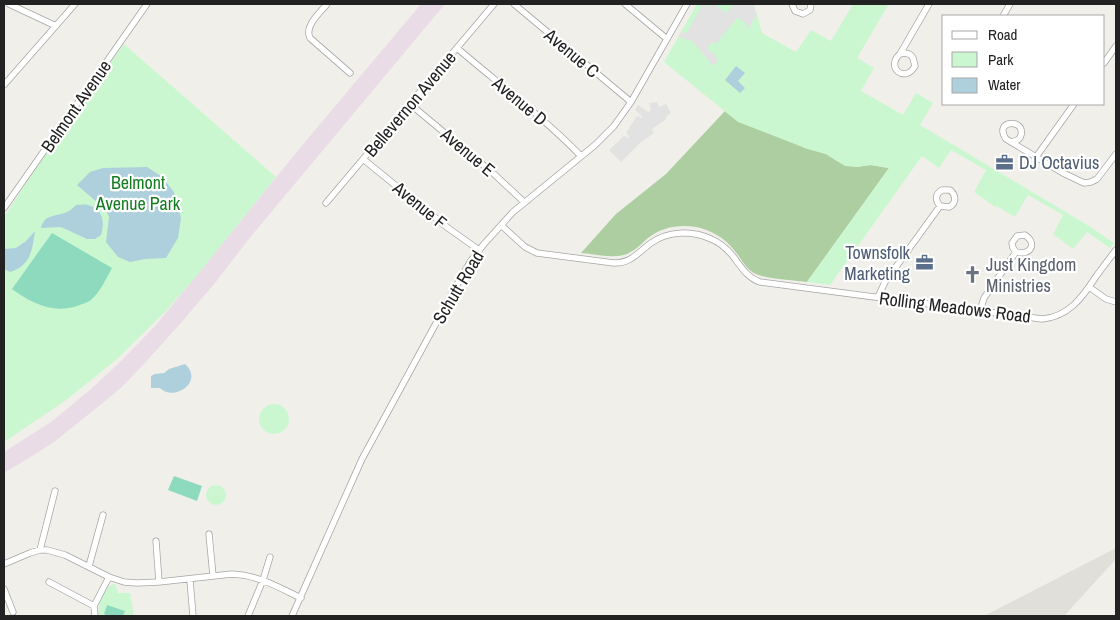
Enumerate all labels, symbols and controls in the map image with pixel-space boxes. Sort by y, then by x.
legend [942,15,1105,105]
street label: Avenue C [538,22,605,83]
text: Road [988,24,1017,45]
street label: Bellevernon Avenue [358,46,462,162]
text: Park [988,49,1014,70]
street label: Belmont Avenue [35,55,117,157]
street label: Avenue D [486,70,553,131]
text: Water [988,74,1020,95]
street label: Avenue E [435,121,500,182]
place label: DJ Octavius [1019,150,1099,175]
office icon: DJ Octavius [995,152,1015,172]
park label: Belmont Avenue Park [95,170,181,216]
street label: Avenue F [387,175,452,235]
place label: Townsfolk Marketing [844,240,911,286]
street label: Schutt Road [426,246,490,328]
office icon: Townsfolk Marketing [914,252,934,272]
place label: Just Kingdom Ministries [986,252,1076,298]
church icon: Just Kingdom Ministries [962,264,982,284]
street label: Rolling Meadows Road [878,285,1032,329]

